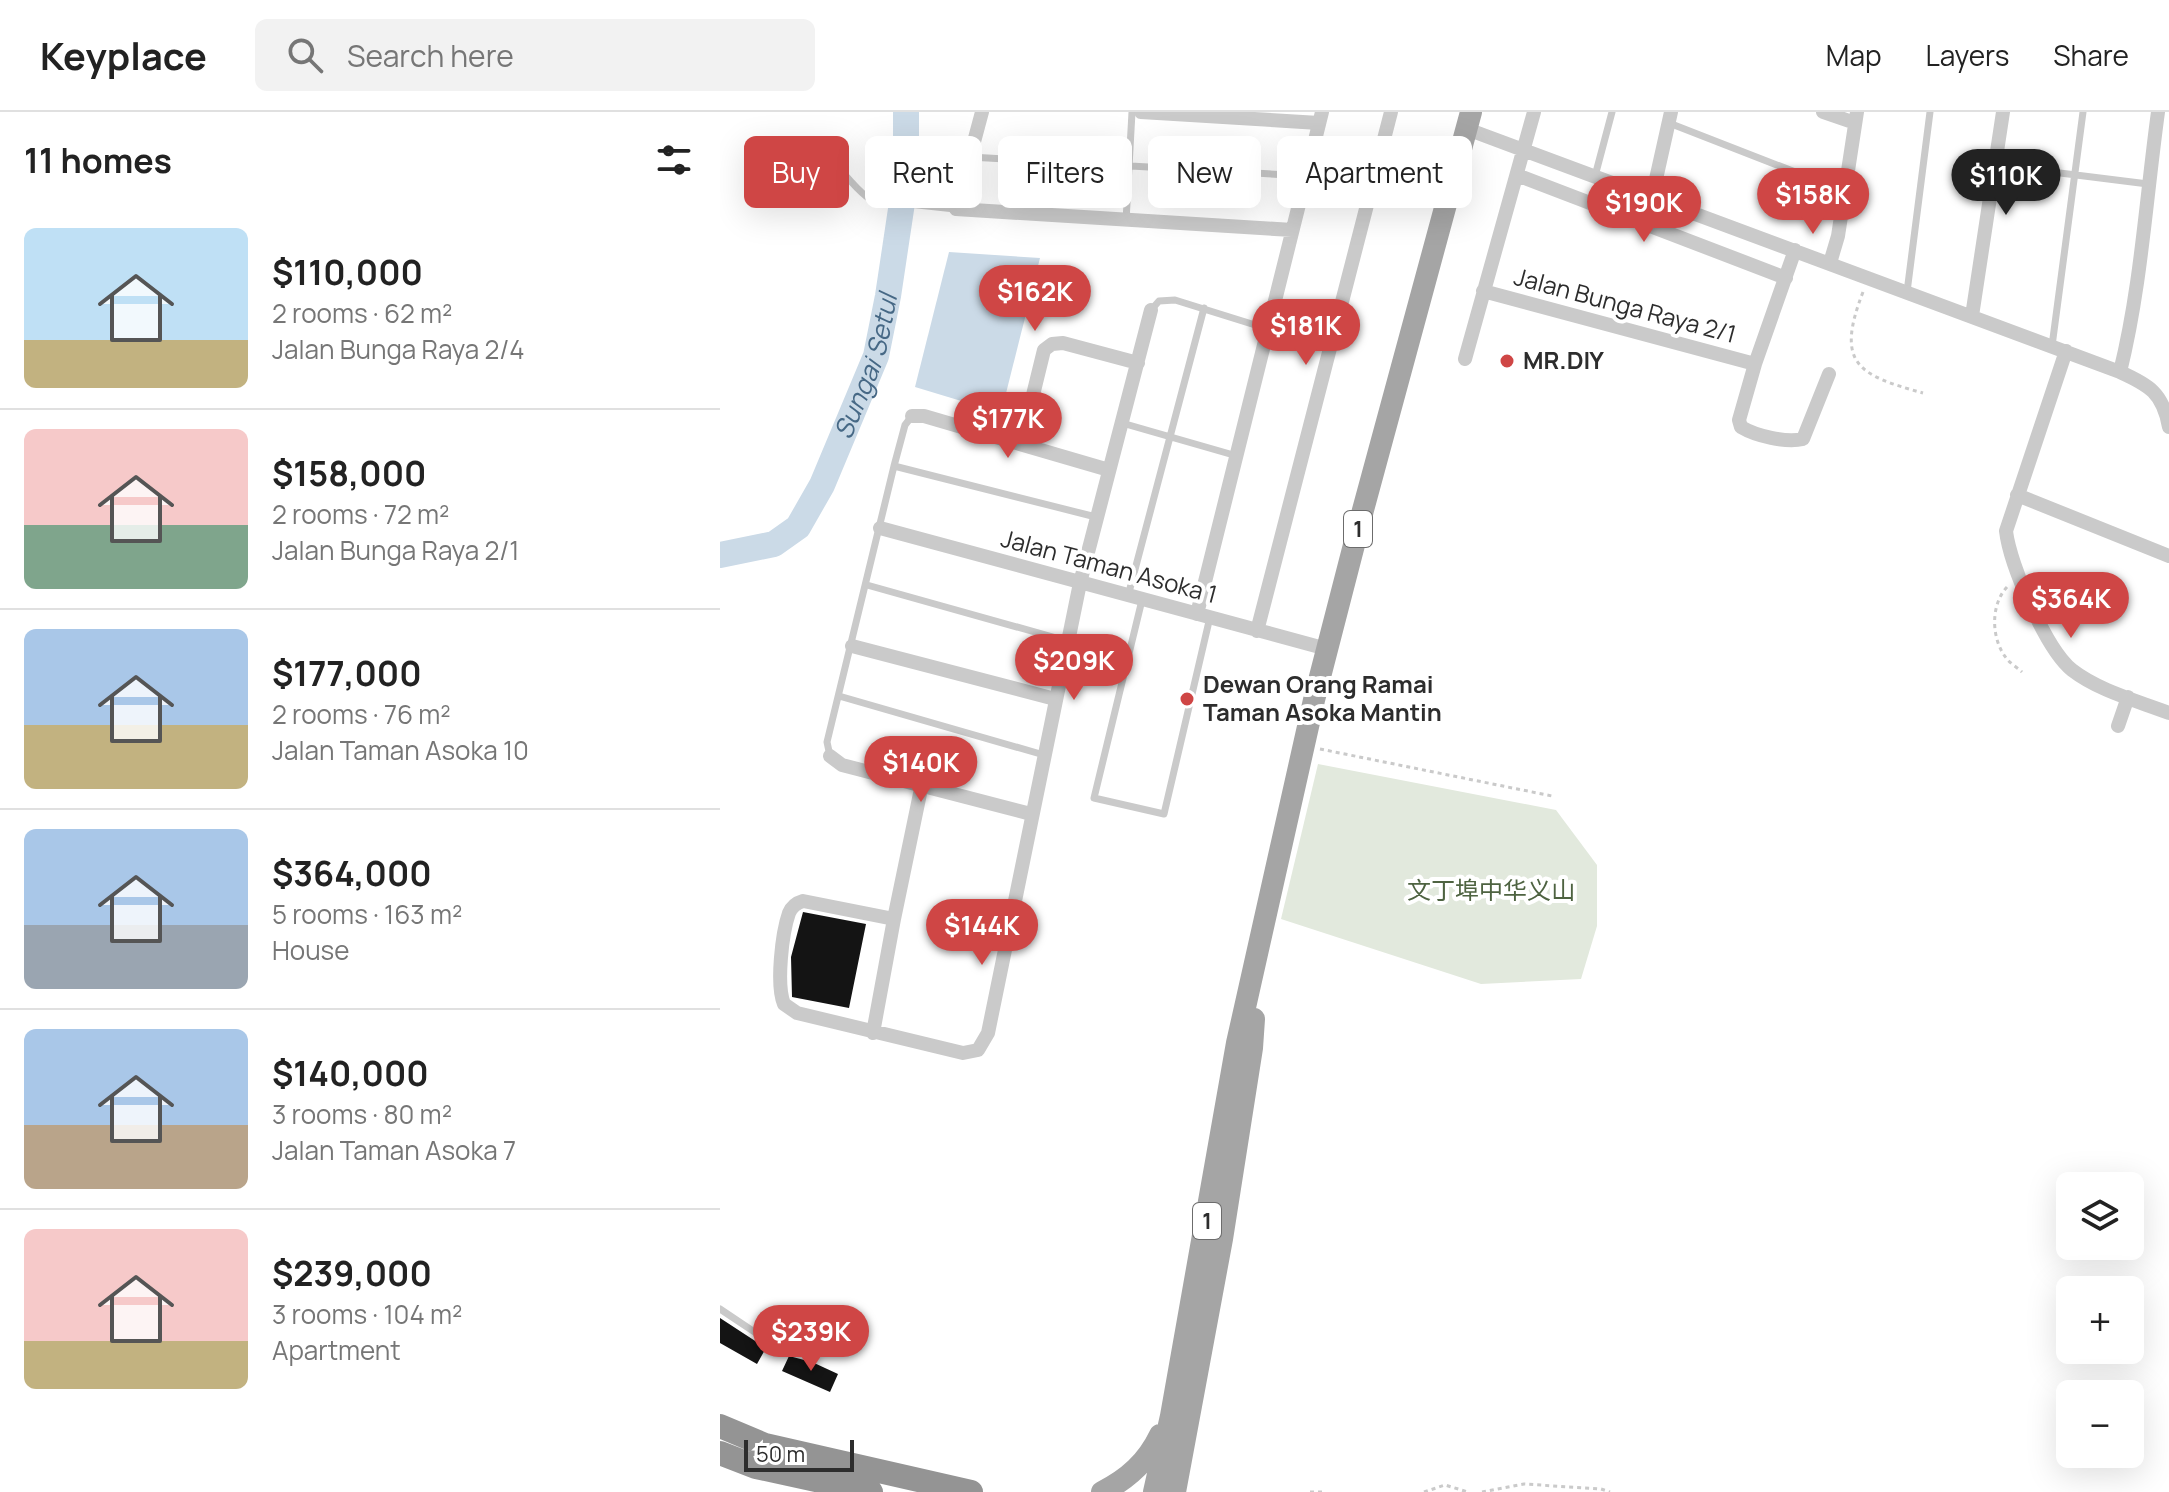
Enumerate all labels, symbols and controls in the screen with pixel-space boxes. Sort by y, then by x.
search box [255,19,815,91]
text: Keyplace [40,29,207,81]
icon: search [283,33,327,77]
text: Search here [347,35,514,76]
text: Map [1826,36,1882,74]
text: Layers [1926,36,2009,74]
text: Share [2053,36,2129,74]
chip: Buy [744,136,849,208]
chip: Rent [865,136,982,208]
chip: Filters [998,136,1132,208]
chip: New [1148,136,1261,208]
chip: Apartment [1277,136,1472,208]
text: 11 homes [24,137,172,183]
icon: filters [652,138,696,182]
pin: $110K [1950,149,2062,217]
text: $110K [1969,157,2043,193]
pin: $158K [1757,168,1869,236]
pin: $190K [1588,176,1700,244]
text: $158K [1775,176,1851,212]
text: $190K [1605,184,1683,220]
text: $110,000 [272,249,423,295]
street label: Jalan Bunga Raya 2/1 [1511,259,1740,350]
icon: home [88,260,184,356]
pin: $162K [979,265,1091,333]
text: $162K [997,273,1073,309]
water label: Sungai Setul [824,288,906,444]
text: 2 rooms · 62 m² [272,295,452,331]
pin: $181K [1250,299,1362,367]
text: $181K [1270,307,1342,343]
text: Jalan Bunga Raya 2/4 [272,331,525,367]
place label: MR.DIY [1523,343,1604,376]
marker: MR.DIY [1498,352,1516,370]
pin: $177K [952,392,1064,460]
text: $177K [972,400,1044,436]
text: $158,000 [272,450,426,496]
icon: home [88,461,184,557]
text: 2 rooms · 72 m² [272,496,449,532]
road number: 1 [1344,511,1372,547]
street label: Jalan Taman Asoka 1 [998,521,1221,610]
text: Jalan Bunga Raya 2/1 [272,532,519,568]
pin: $364K [2015,572,2127,640]
text: $364K [2031,580,2111,616]
pin: $209K [1018,634,1130,702]
text: $209K [1033,642,1115,678]
text: $177,000 [272,650,422,696]
icon: home [88,661,184,757]
place label: Dewan Orang Ramai Taman Asoka Mantin [1203,667,1442,728]
marker: Dewan Orang Ramai Taman Asoka Mantin [1178,690,1196,708]
text: 2 rooms · 76 m² [272,696,451,732]
text: Jalan Taman Asoka 10 [272,732,529,768]
pin: $140K [865,736,977,804]
text: $140K [882,744,960,780]
text: $364,000 [272,850,432,896]
icon: home [88,861,184,957]
park label: 文丁埠中华义山 [1407,873,1575,906]
text: 5 rooms · 163 m² [272,896,462,932]
pin: $144K [926,899,1038,967]
text: $144K [944,907,1020,943]
text: House [272,932,349,968]
text: $140,000 [272,1050,429,1096]
icon: home [88,1061,184,1157]
text: 3 rooms · 80 m² [272,1096,452,1132]
text: Jalan Taman Asoka 7 [272,1132,516,1168]
map controls [2056,1172,2144,1468]
button: layers [2056,1172,2144,1260]
road number: 1 [1193,1203,1221,1239]
text: $239,000 [272,1250,432,1296]
icon: home [88,1261,184,1357]
button: + [2056,1276,2144,1364]
text: 3 rooms · 104 m² [272,1296,462,1332]
pin: $239K [755,1305,867,1373]
text: $239K [771,1313,851,1349]
text: Apartment [272,1332,401,1368]
button: − [2056,1380,2144,1468]
scale bar [744,1436,854,1472]
text: 50 m [756,1439,805,1469]

